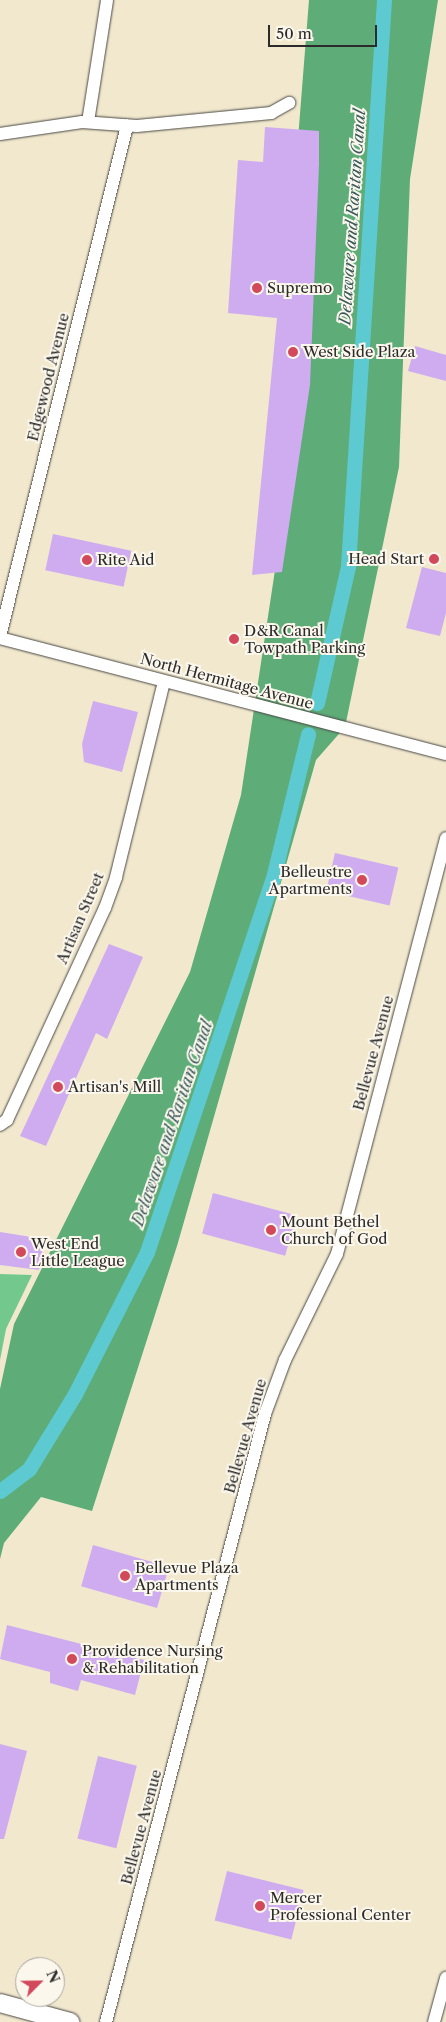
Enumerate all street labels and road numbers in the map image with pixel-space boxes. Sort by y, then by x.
street label: Edgewood Avenue [23,311,73,443]
street label: North Hermitage Avenue [138,649,316,713]
street label: Artisan Street [53,870,107,966]
street label: Bellevue Avenue [349,993,397,1113]
street label: Bellevue Avenue [220,1376,270,1496]
street label: Bellevue Avenue [117,1767,165,1887]

